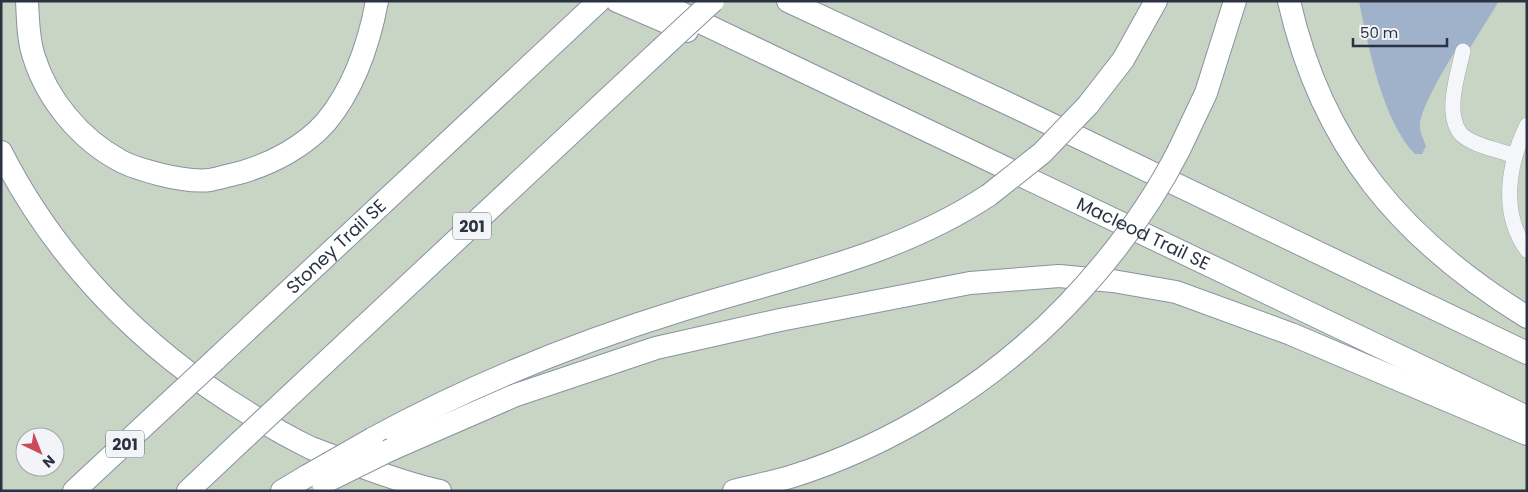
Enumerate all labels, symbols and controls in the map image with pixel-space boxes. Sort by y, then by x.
scale bar [1353,15,1447,47]
text: 50 m [1360,22,1398,43]
street label: Macleod Trail SE [1073,191,1214,276]
street label: Stoney Trail SE [280,193,391,299]
road number: 201 [453,212,491,240]
north arrow [15,427,65,477]
road number: 201 [106,430,144,458]
text: N [38,451,60,472]

